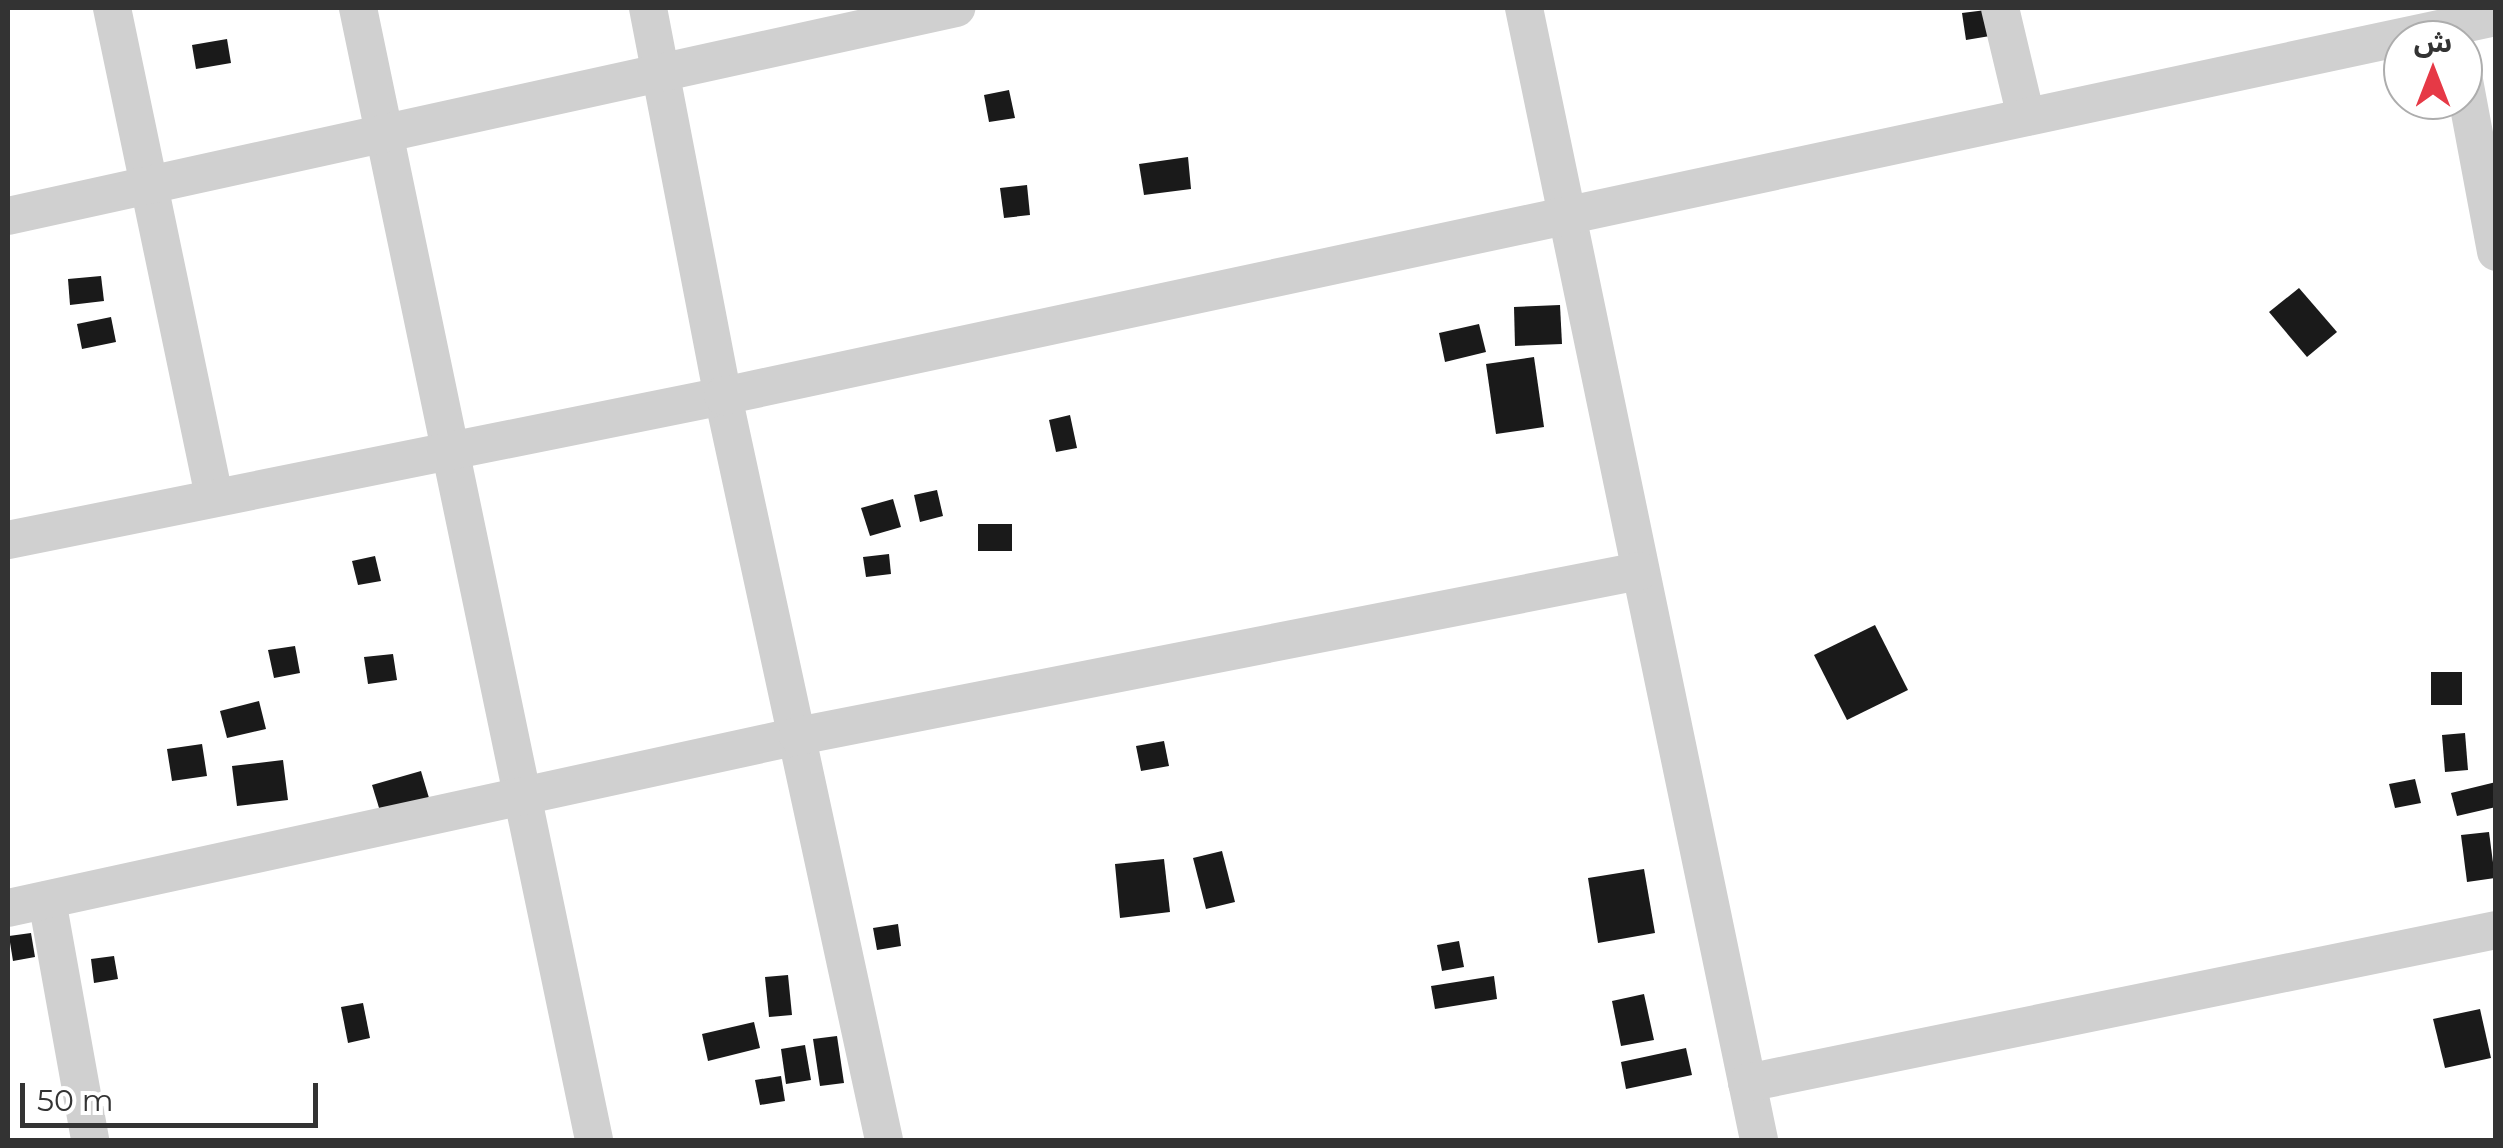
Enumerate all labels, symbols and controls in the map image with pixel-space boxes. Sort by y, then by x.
north arrow [2383,20,2483,120]
text: ش [2414,25,2452,59]
scale bar [25,1063,322,1125]
text: 50 m [37,1082,114,1119]

